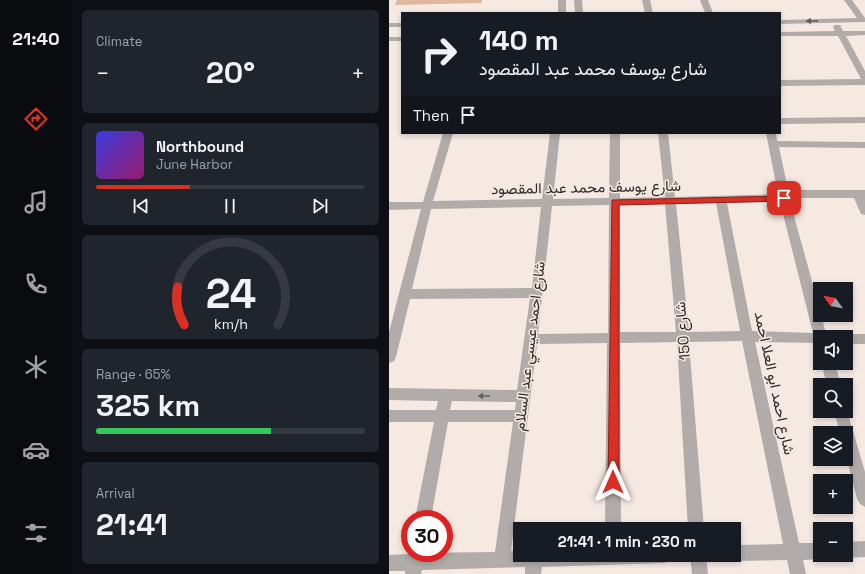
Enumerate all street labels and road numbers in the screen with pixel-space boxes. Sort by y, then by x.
street label: شارع يوسف محمد عبد المقصود [491,176,681,200]
street label: شارع احمد عيسي عبد السلام [509,260,553,432]
street label: شارع 150 [670,300,696,361]
street label: شارع احمد ابو العلا احمد [749,310,799,457]

